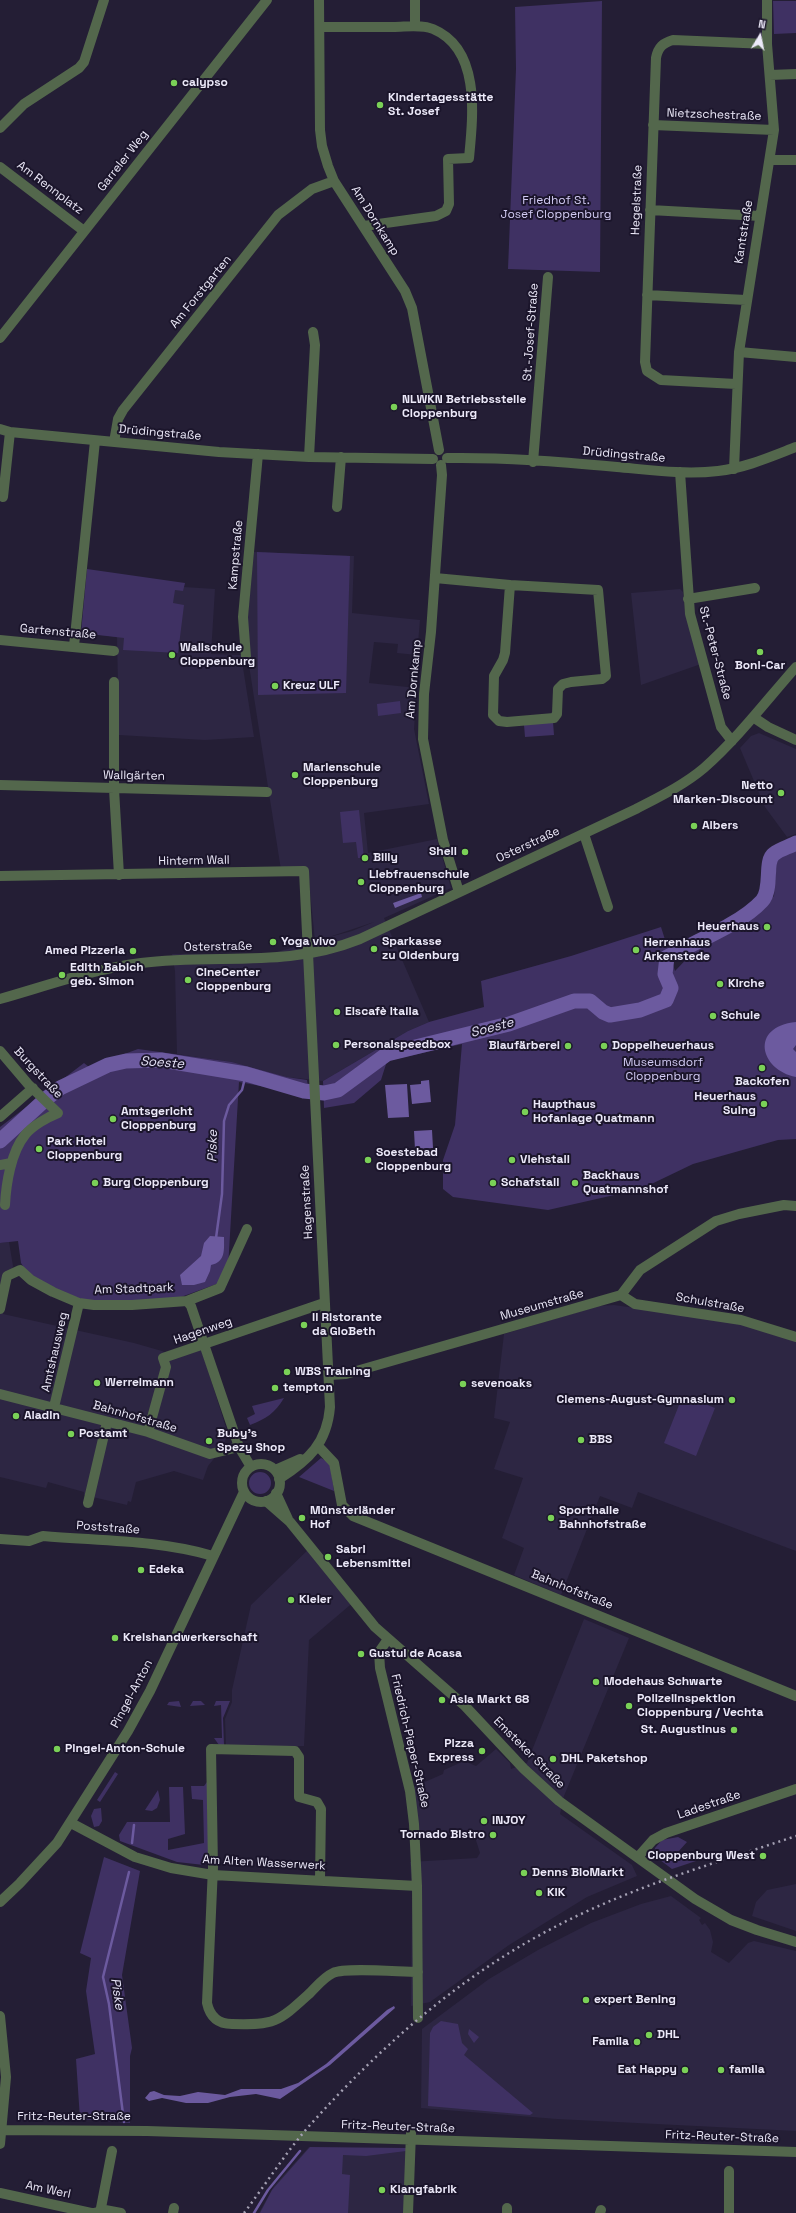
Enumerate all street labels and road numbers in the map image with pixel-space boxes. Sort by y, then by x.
street label: Nietzschestraße [666,106,762,124]
street label: Garreler Weg [95,128,151,194]
street label: Am Rennplatz [14,158,86,218]
street label: Hegelstraße [629,165,645,235]
street label: Am Dornkamp [348,183,402,259]
street label: Kantstraße [732,199,756,265]
street label: Am Forstgarten [167,253,235,331]
street label: St.-Josef-Straße [520,283,542,381]
street label: Drüdingstraße [118,422,202,444]
street label: Drüdingstraße [582,444,666,466]
street label: Kampstraße [226,520,246,590]
street label: St.-Peter-Straße [696,605,734,701]
street label: Gartenstraße [19,621,97,643]
street label: Am Dornkamp [403,639,425,719]
street label: Wallgärten [103,768,165,784]
street label: Osterstraße [494,824,562,866]
street label: Hinterm Wall [158,853,230,869]
street label: Osterstraße [184,939,252,955]
street label: Burgstraße [11,1044,65,1102]
street label: Hagenstraße [298,1165,316,1239]
street label: Am Stadtpark [94,1280,174,1298]
street label: Museumstraße [498,1286,586,1324]
street label: Schulstraße [674,1290,746,1316]
street label: Amtshausweg [39,1311,71,1393]
street label: Hagenweg [172,1314,234,1348]
street label: Bahnhofstraße [91,1398,179,1436]
street label: Poststraße [76,1519,140,1537]
street label: Bahnhofstraße [529,1567,615,1613]
street label: Pingel-Anton [108,1657,156,1731]
street label: Friedrich-Pieper-Straße [388,1673,432,1809]
street label: Emsteker Straße [490,1714,568,1792]
street label: Ladestraße [676,1787,742,1823]
street label: Am Alten Wasserwerk [202,1853,326,1873]
street label: Fritz-Reuter-Straße [17,2110,131,2124]
street label: Fritz-Reuter-Straße [341,2118,455,2136]
street label: Fritz-Reuter-Straße [665,2128,779,2146]
street label: Am Werl [24,2178,72,2202]

